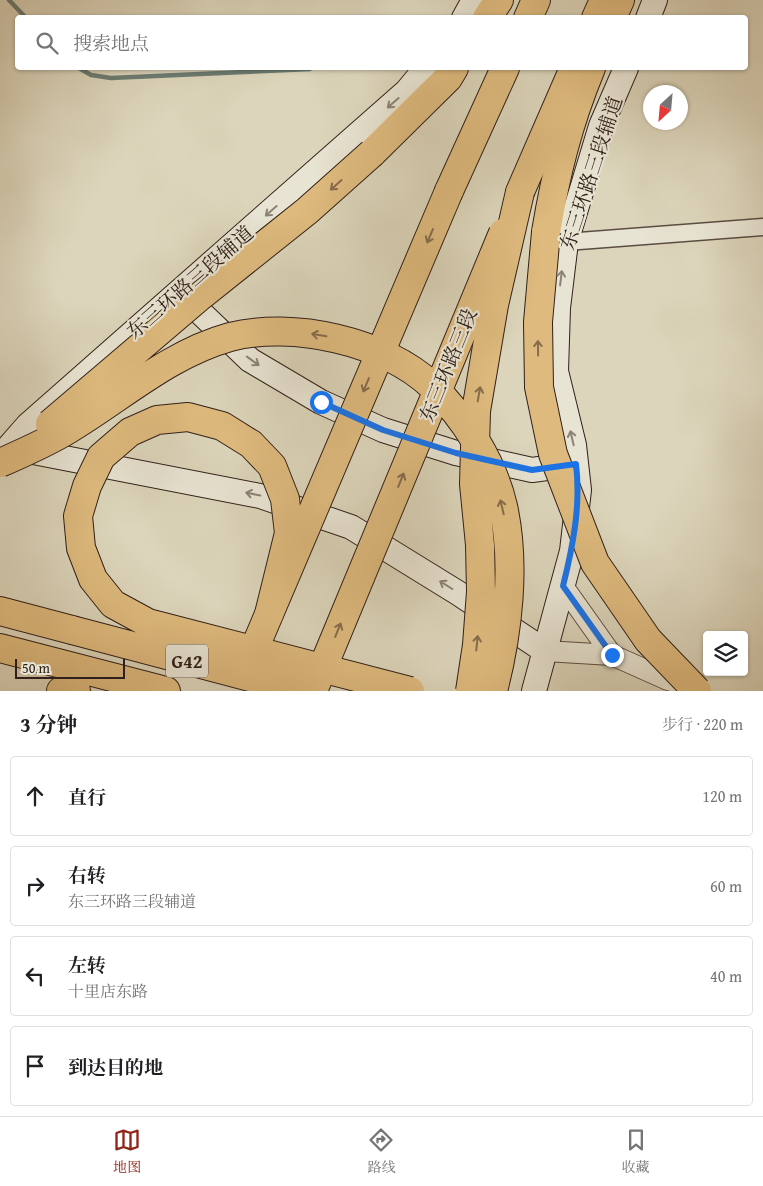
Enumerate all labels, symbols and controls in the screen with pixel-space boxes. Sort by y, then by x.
search box [15,15,748,70]
icon: search [33,29,61,57]
text: 搜索地点 [73,29,149,57]
north arrow [643,85,688,130]
street label: 东三环路三段辅道 [552,92,629,253]
one-way arrow [387,98,400,109]
one-way arrow [330,180,343,191]
one-way arrow [265,205,278,216]
street label: 东三环路三段辅道 [120,218,260,345]
one-way arrow [424,228,434,243]
one-way arrow [556,270,566,286]
street label: 东三环路三段 [412,304,483,426]
one-way arrow [312,330,328,340]
one-way arrow [534,341,543,357]
one-way arrow [246,356,260,366]
one-way arrow [361,377,371,392]
one-way arrow [474,386,484,402]
route start [310,391,333,414]
one-way arrow [567,431,576,447]
one-way arrow [396,473,406,488]
one-way arrow [246,489,262,499]
one-way arrow [497,500,506,516]
one-way arrow [440,580,454,590]
one-way arrow [334,623,344,638]
map controls [703,631,748,676]
button: layers [703,631,748,676]
one-way arrow [472,635,482,651]
road number: G42 [166,644,208,678]
route end [601,644,624,667]
scale bar [15,656,125,679]
text: 50 m [22,658,50,678]
text: 3 分钟 [20,709,78,740]
text: 步行 · 220 m [662,712,743,736]
icon: ahead [21,782,49,810]
text: 直行 [68,783,106,811]
text: 120 m [702,784,742,808]
text: 右转 [68,861,106,889]
icon: right [21,872,49,900]
text: 60 m [710,874,742,898]
text: 东三环路三段辅道 [68,889,196,913]
text: 左转 [68,951,106,979]
icon: left [21,962,49,990]
text: 40 m [710,964,742,988]
text: 十里店东路 [68,979,148,1003]
icon: arrive [21,1052,49,1080]
text: 到达目的地 [68,1053,163,1081]
tab: 地图 [113,1126,141,1177]
tab: 路线 [367,1126,395,1177]
tab: 收藏 [622,1126,650,1177]

